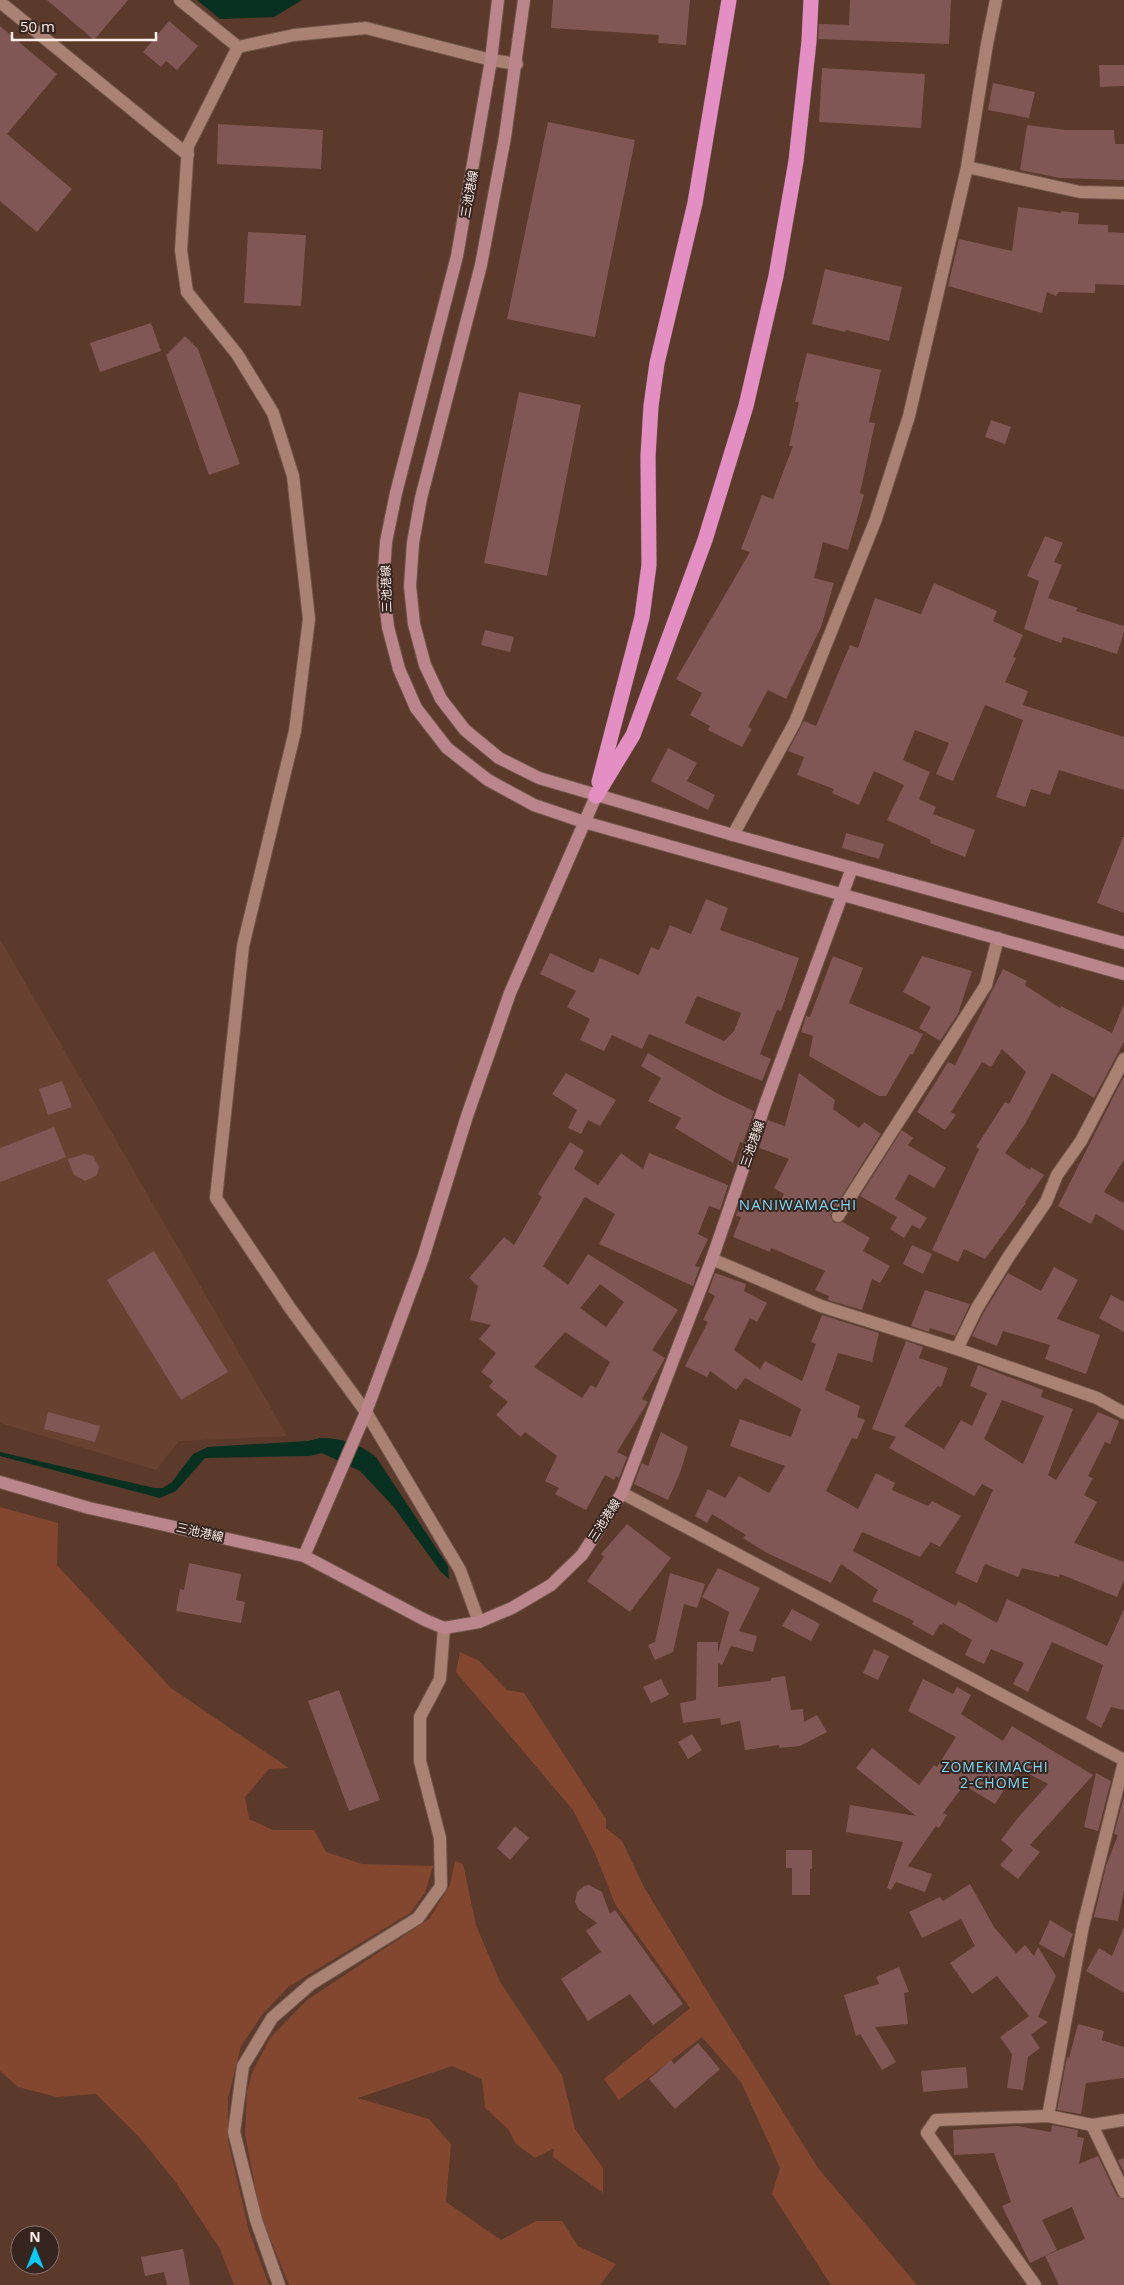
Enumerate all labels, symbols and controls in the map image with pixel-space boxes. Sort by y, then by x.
scale bar [12,10,156,42]
text: 50 m [20,16,55,36]
street label: 三池港線 [456,169,482,219]
street label: 三池港線 [377,565,395,613]
street label: 三池港線 [736,1119,768,1169]
district label: NANIWAMACHI [739,1194,857,1214]
street label: 三池港線 [584,1495,624,1545]
street label: 三池港線 [175,1518,225,1546]
district label: ZOMEKIMACHI 2-CHOME [941,1757,1049,1792]
north arrow [10,2225,60,2275]
text: N [29,2227,41,2246]

